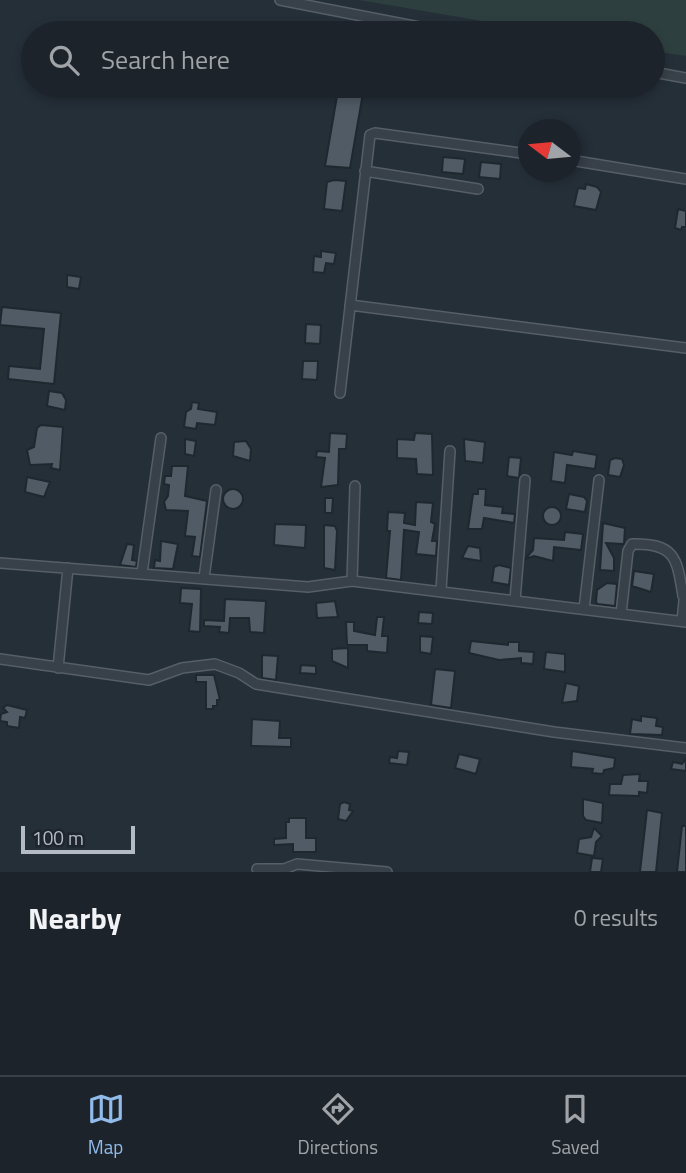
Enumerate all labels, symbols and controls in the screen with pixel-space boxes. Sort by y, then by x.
search box [21,21,665,98]
text: Search here [101,40,230,79]
icon: search [45,41,83,79]
north arrow [518,119,581,182]
scale bar [21,823,135,855]
text: 100 m [32,823,84,852]
text: Nearby [28,895,121,941]
text: 0 results [574,900,658,935]
tab: Map [87,1090,125,1161]
tab: Directions [298,1090,378,1161]
tab: Saved [551,1090,599,1161]

